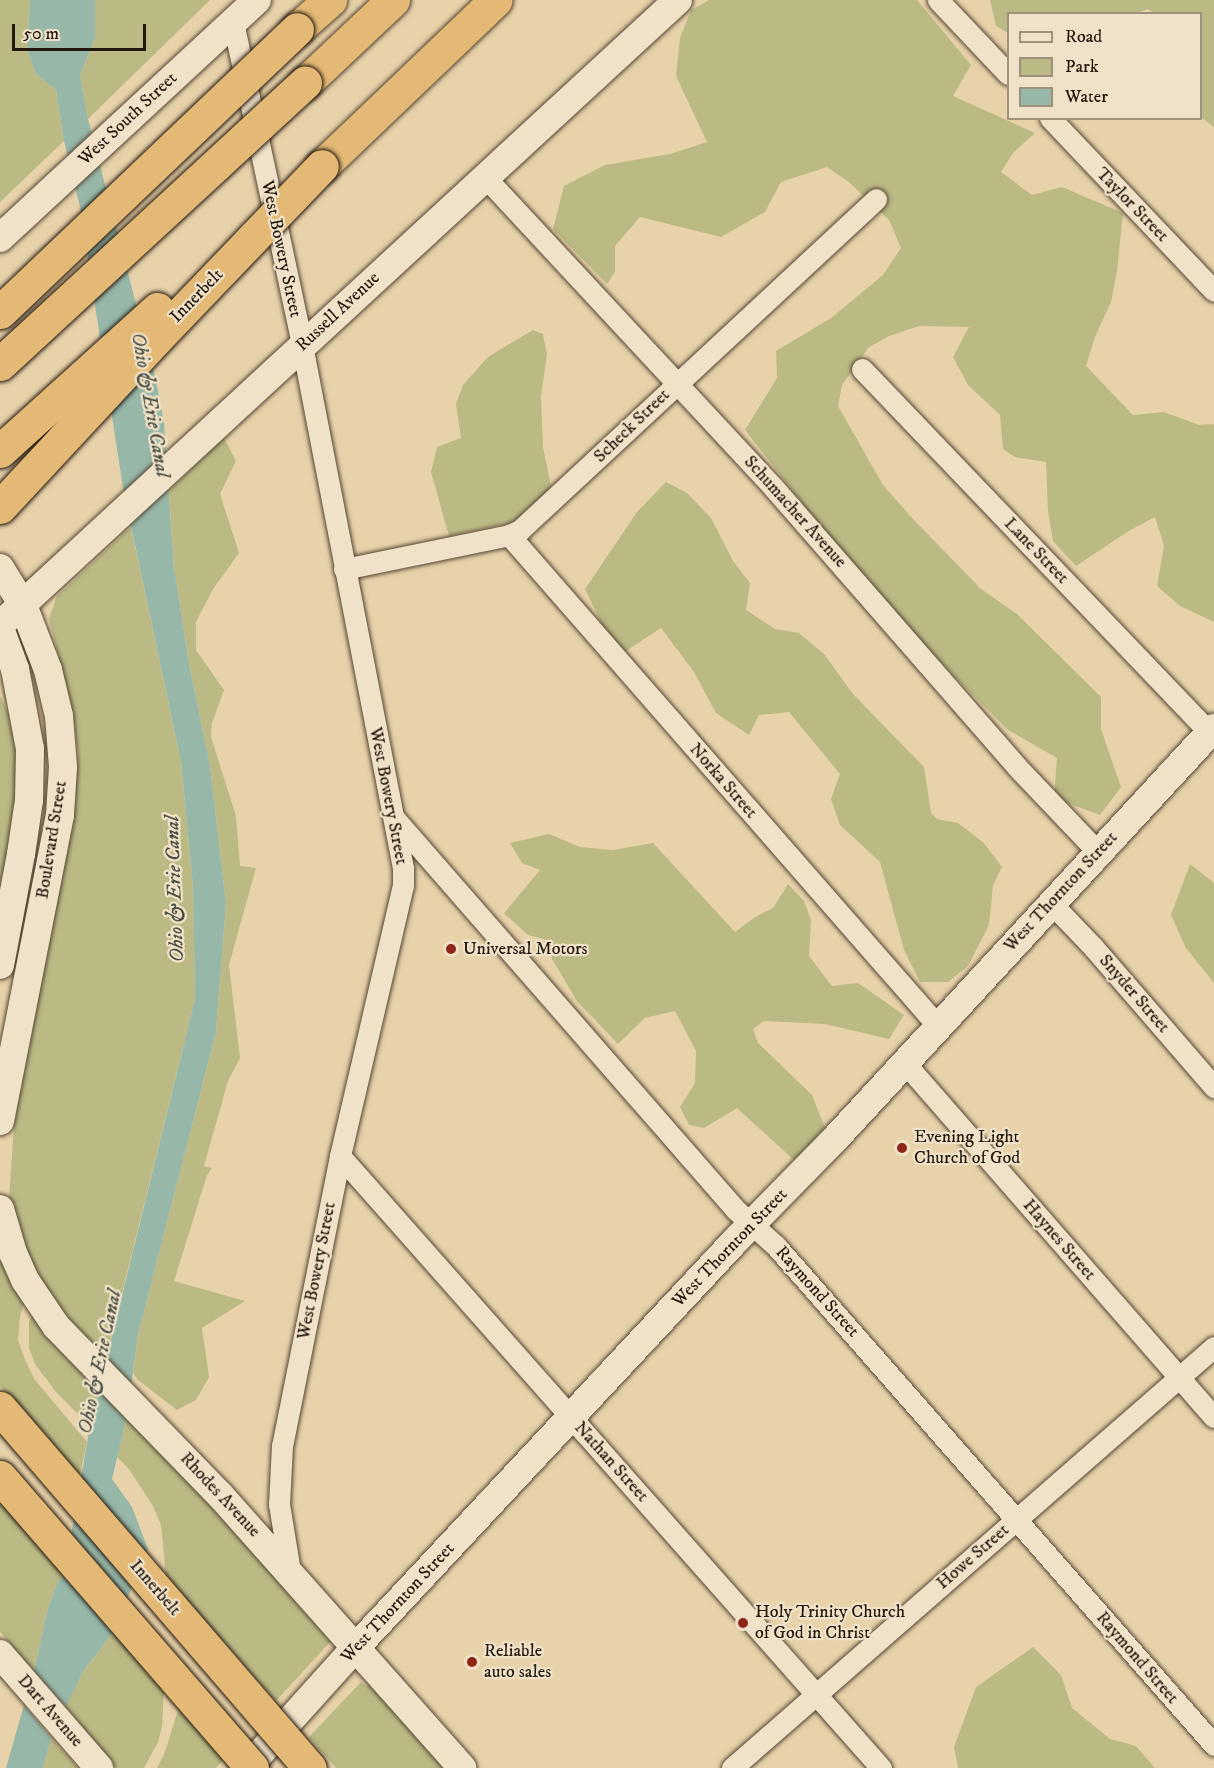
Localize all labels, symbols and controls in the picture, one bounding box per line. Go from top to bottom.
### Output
scale bar [15,12,148,50]
legend [1007,12,1202,120]
text: 50 m [23,23,59,45]
text: Road [1065,26,1102,48]
text: Park [1065,56,1099,78]
street label: West South Street [74,68,182,170]
text: Water [1065,86,1108,108]
street label: Taylor Street [1091,163,1173,247]
street label: West Bowery Street [256,179,306,319]
street label: Innerbelt [166,264,228,328]
street label: Russell Avenue [292,268,384,356]
water label: Ohio & Erie Canal [125,331,175,479]
street label: Scheck Street [590,384,674,468]
street label: Schumacher Avenue [739,451,851,573]
street label: Lane Street [999,513,1073,589]
street label: West Bowery Street [364,725,412,867]
street label: Norka Street [684,739,762,823]
street label: Boulevard Street [32,779,72,901]
water label: Ohio & Erie Canal [160,815,190,963]
street label: West Thornton Street [1000,827,1122,957]
place label: Universal Motors [463,938,588,960]
marker: Universal Motors [444,942,458,956]
street label: Snyder Street [1094,950,1174,1038]
place label: Evening Light Church of God [914,1127,1020,1170]
marker: Evening Light Church of God [895,1141,909,1155]
street label: West Thornton Street [668,1184,792,1312]
street label: Haynes Street [1018,1195,1100,1285]
street label: West Bowery Street [293,1200,341,1342]
street label: Raymond Street [770,1242,864,1342]
water label: Ohio & Erie Canal [73,1288,127,1436]
street label: Nathan Street [569,1417,653,1507]
street label: Rhodes Avenue [175,1448,265,1542]
street label: Howe Street [932,1520,1014,1594]
street label: West Thornton Street [337,1538,459,1668]
street label: Innerbelt [125,1556,185,1620]
place label: Holy Trinity Church of God in Christ [755,1602,905,1644]
street label: Raymond Street [1091,1608,1183,1708]
marker: Holy Trinity Church of God in Christ [736,1616,750,1630]
place label: Reliable auto sales [484,1641,551,1684]
marker: Reliable auto sales [465,1655,479,1669]
street label: Dart Avenue [13,1670,87,1752]

